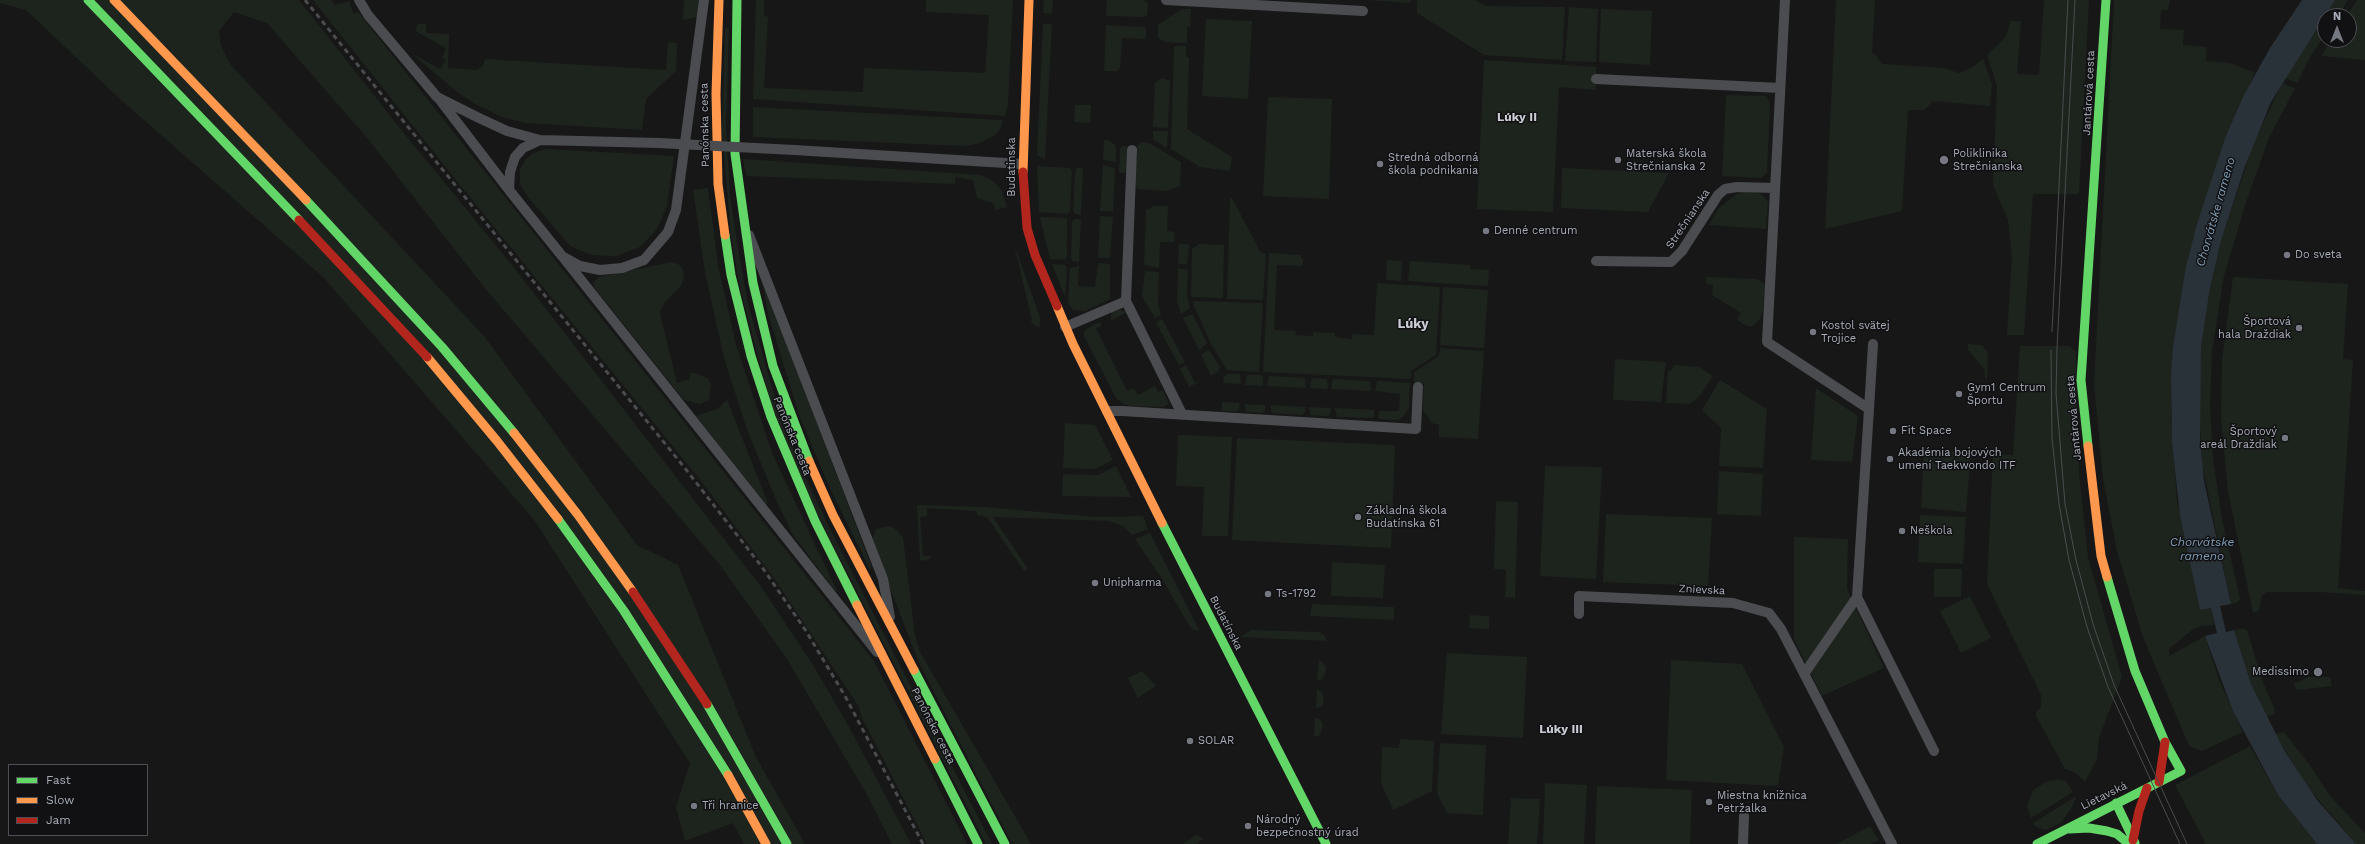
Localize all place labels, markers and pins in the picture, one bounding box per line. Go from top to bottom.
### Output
place label: Materská škola Strečnianska 2 [1626,147,1706,173]
place label: Poliklinika Strečnianska [1953,147,2022,173]
place label: Stredná odborná škola podnikania [1388,151,1479,177]
marker: Poliklinika Strečnianska [1938,154,1950,166]
marker: Materská škola Strečnianska 2 [1613,155,1623,165]
marker: Stredná odborná škola podnikania [1375,159,1385,169]
place label: Denné centrum [1494,224,1578,238]
marker: Denné centrum [1481,226,1491,236]
place label: Do sveta [2295,248,2342,262]
marker: Do sveta [2282,250,2292,260]
place label: Športová hala Draždiak [2218,315,2291,341]
place label: Kostol svätej Trojice [1821,319,1890,345]
marker: Športová hala Draždiak [2294,323,2304,333]
marker: Kostol svätej Trojice [1808,327,1818,337]
place label: Gym1 Centrum Športu [1967,381,2046,407]
marker: Gym1 Centrum Športu [1954,389,1964,399]
place label: Fit Space [1901,424,1952,438]
place label: Športový areál Draždiak [2200,425,2277,451]
marker: Fit Space [1888,426,1898,436]
marker: Športový areál Draždiak [2280,433,2290,443]
place label: Akadémia bojových umení Taekwondo ITF [1898,446,2016,472]
marker: Akadémia bojových umení Taekwondo ITF [1885,454,1895,464]
place label: Základná škola Budatínska 61 [1366,504,1447,530]
marker: Základná škola Budatínska 61 [1353,512,1363,522]
place label: Neškola [1910,524,1952,538]
marker: Neškola [1897,526,1907,536]
place label: Unipharma [1103,576,1162,590]
marker: Unipharma [1090,578,1100,588]
place label: Ts-1792 [1276,587,1316,601]
marker: Ts-1792 [1263,589,1273,599]
place label: Medissimo [2252,665,2309,679]
marker: Medissimo [2312,666,2324,678]
place label: SOLAR [1198,734,1234,748]
marker: SOLAR [1185,736,1195,746]
place label: Miestna knižnica Petržalka [1717,789,1807,815]
marker: Miestna knižnica Petržalka [1704,797,1714,807]
place label: Tři hranice [702,799,759,813]
marker: Tři hranice [689,801,699,811]
place label: Národný bezpečnostný úrad [1256,813,1359,839]
marker: Národný bezpečnostný úrad [1243,821,1253,831]

